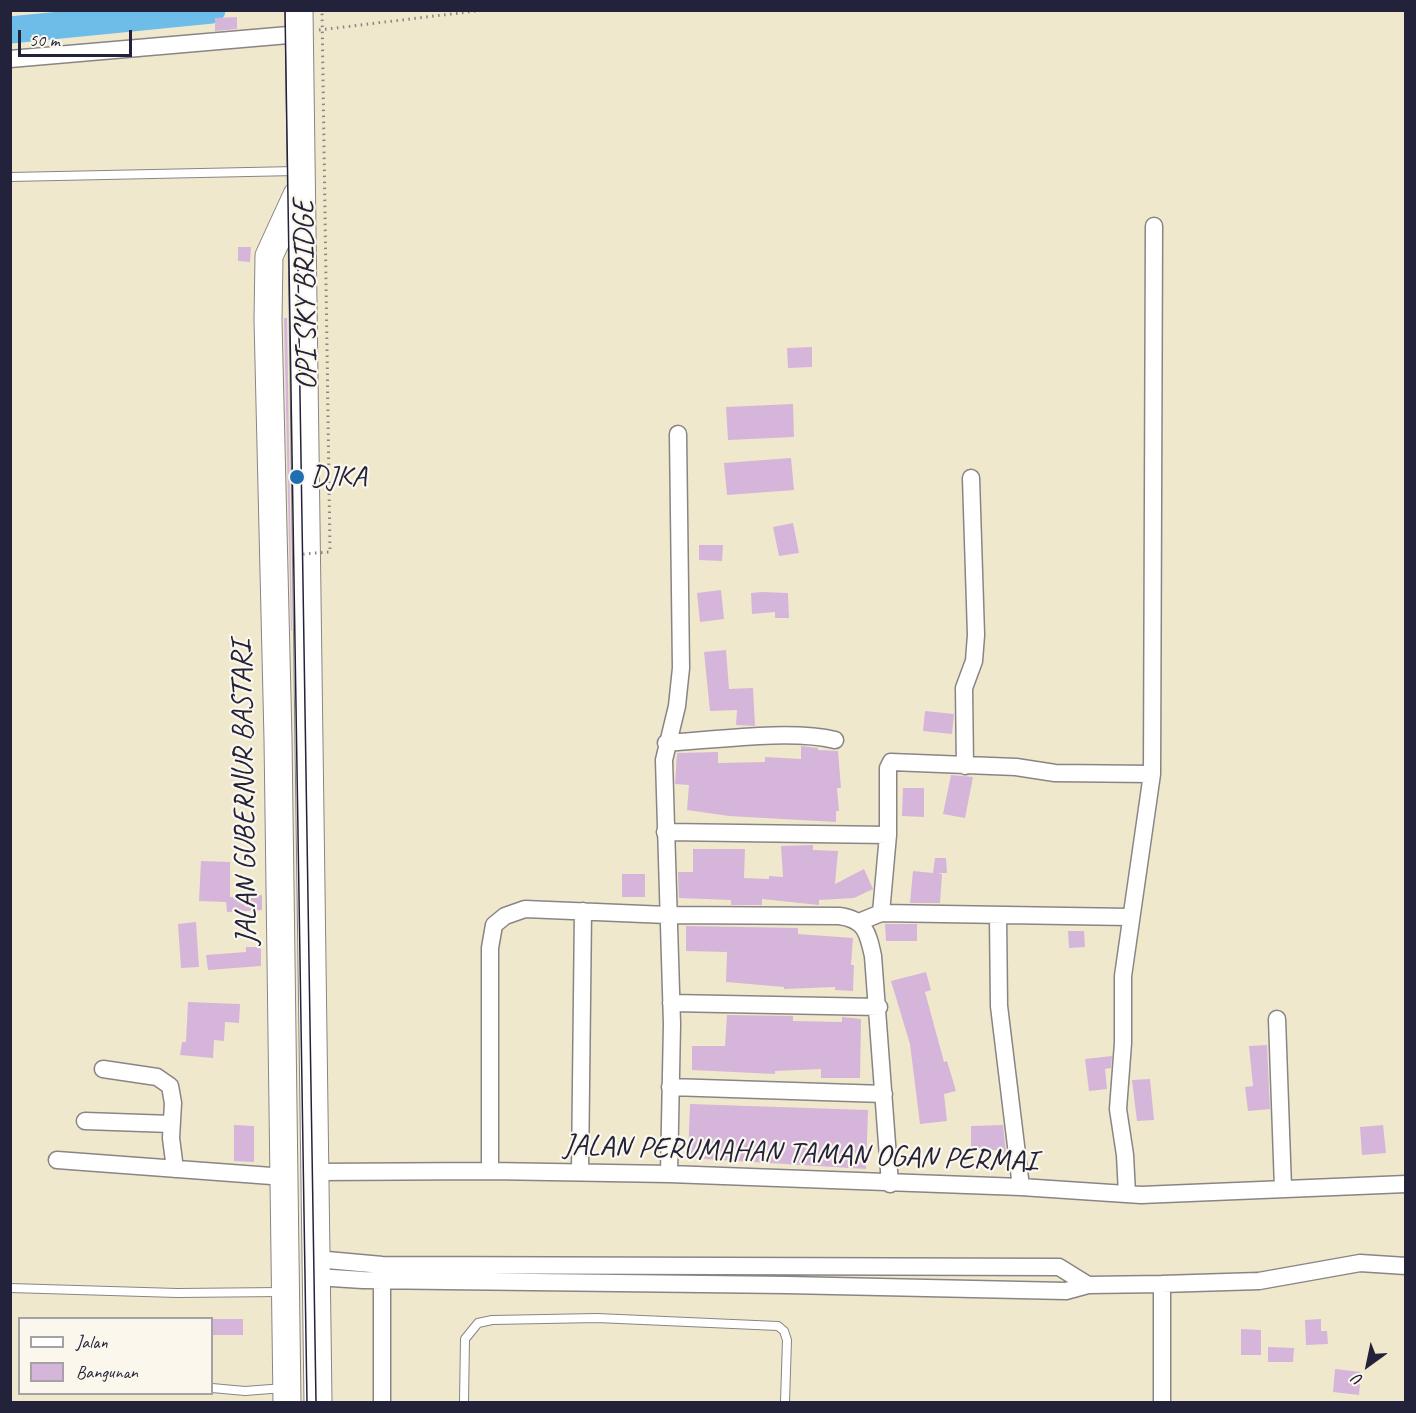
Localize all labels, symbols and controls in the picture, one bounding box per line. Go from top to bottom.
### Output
scale bar [21,18,135,56]
text: 50 m [29,29,60,51]
street label: OPI SKY BRIDGE [286,200,326,390]
place label: DJKA [310,459,366,495]
marker: DJKA [288,468,306,486]
street label: JALAN GUBERNUR BASTARI [224,641,266,945]
street label: JALAN PERUMAHAN TAMAN OGAN PERMAI [563,1128,1037,1180]
legend [18,1317,213,1395]
text: Jalan [76,1331,108,1353]
north arrow [1338,1335,1398,1395]
text: Bangunan [76,1361,138,1383]
text: U [1350,1370,1367,1391]

